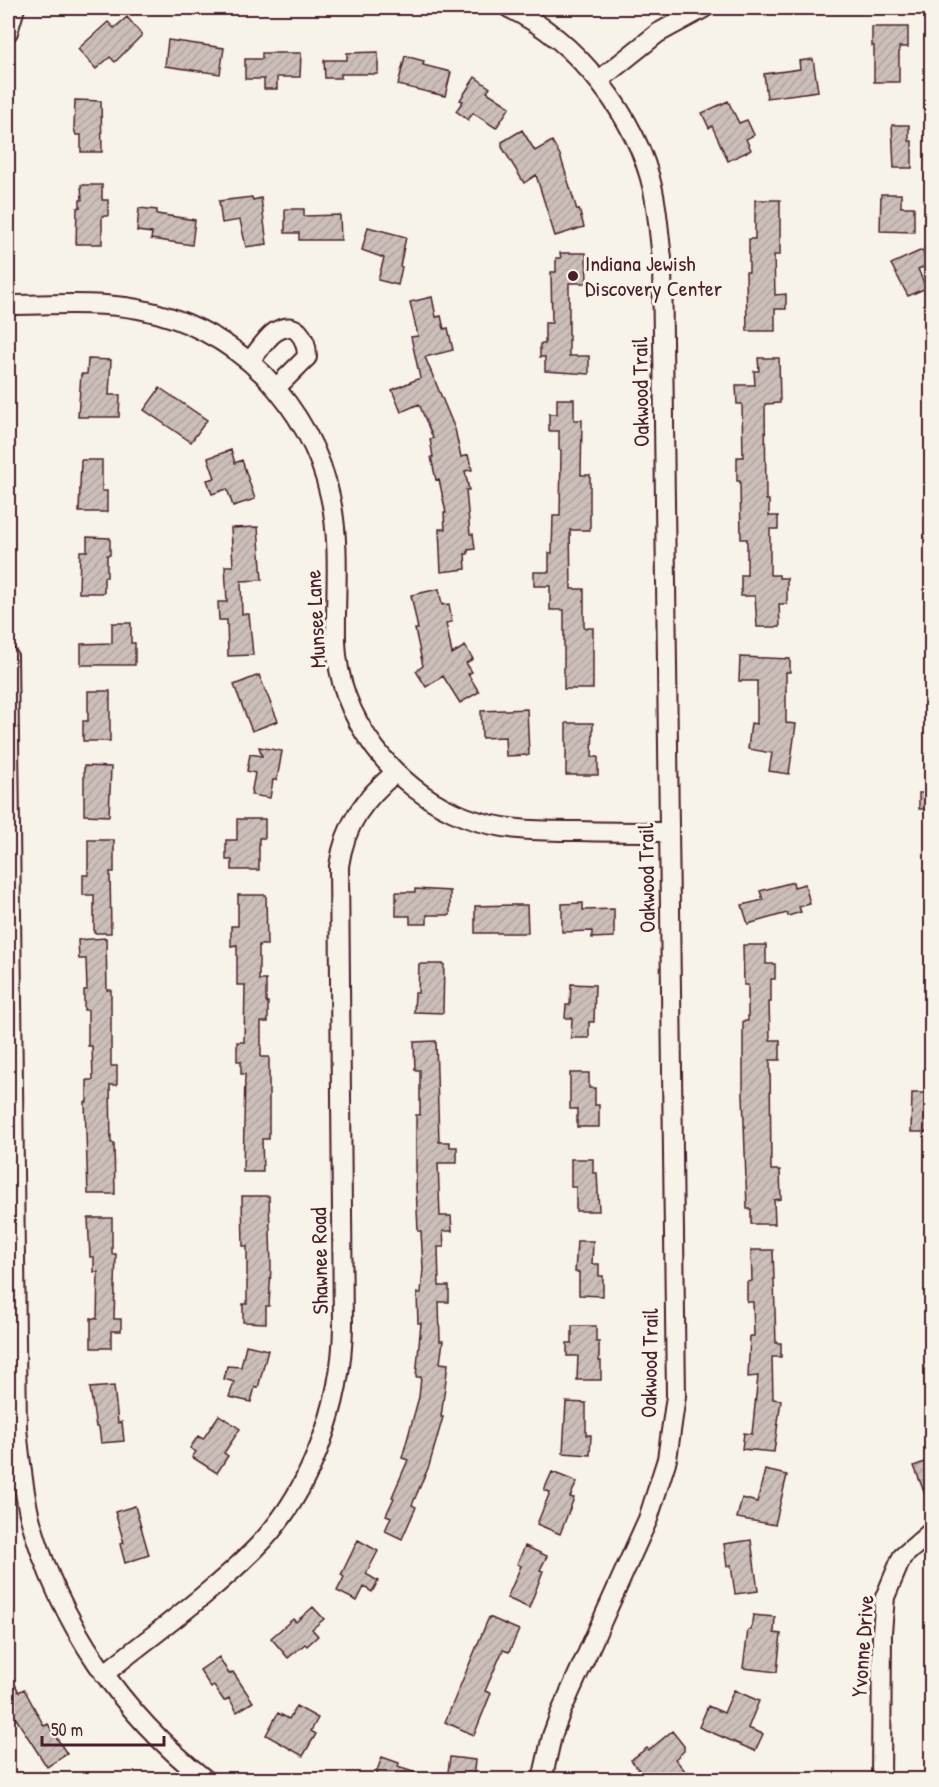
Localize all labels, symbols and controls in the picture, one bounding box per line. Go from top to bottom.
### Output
place label: Indiana Jewish Discovery Center [585,248,723,303]
marker: Indiana Jewish Discovery Center [566,269,580,283]
street label: Oakwood Trail [624,337,656,447]
street label: Munsee Lane [297,569,333,669]
street label: Oakwood Trail [630,823,662,933]
street label: Shawnee Road [303,1207,335,1315]
street label: Oakwood Trail [633,1308,665,1418]
street label: Yvonne Drive [843,1594,881,1698]
scale bar [42,1709,164,1747]
text: 50 m [51,1717,83,1742]

